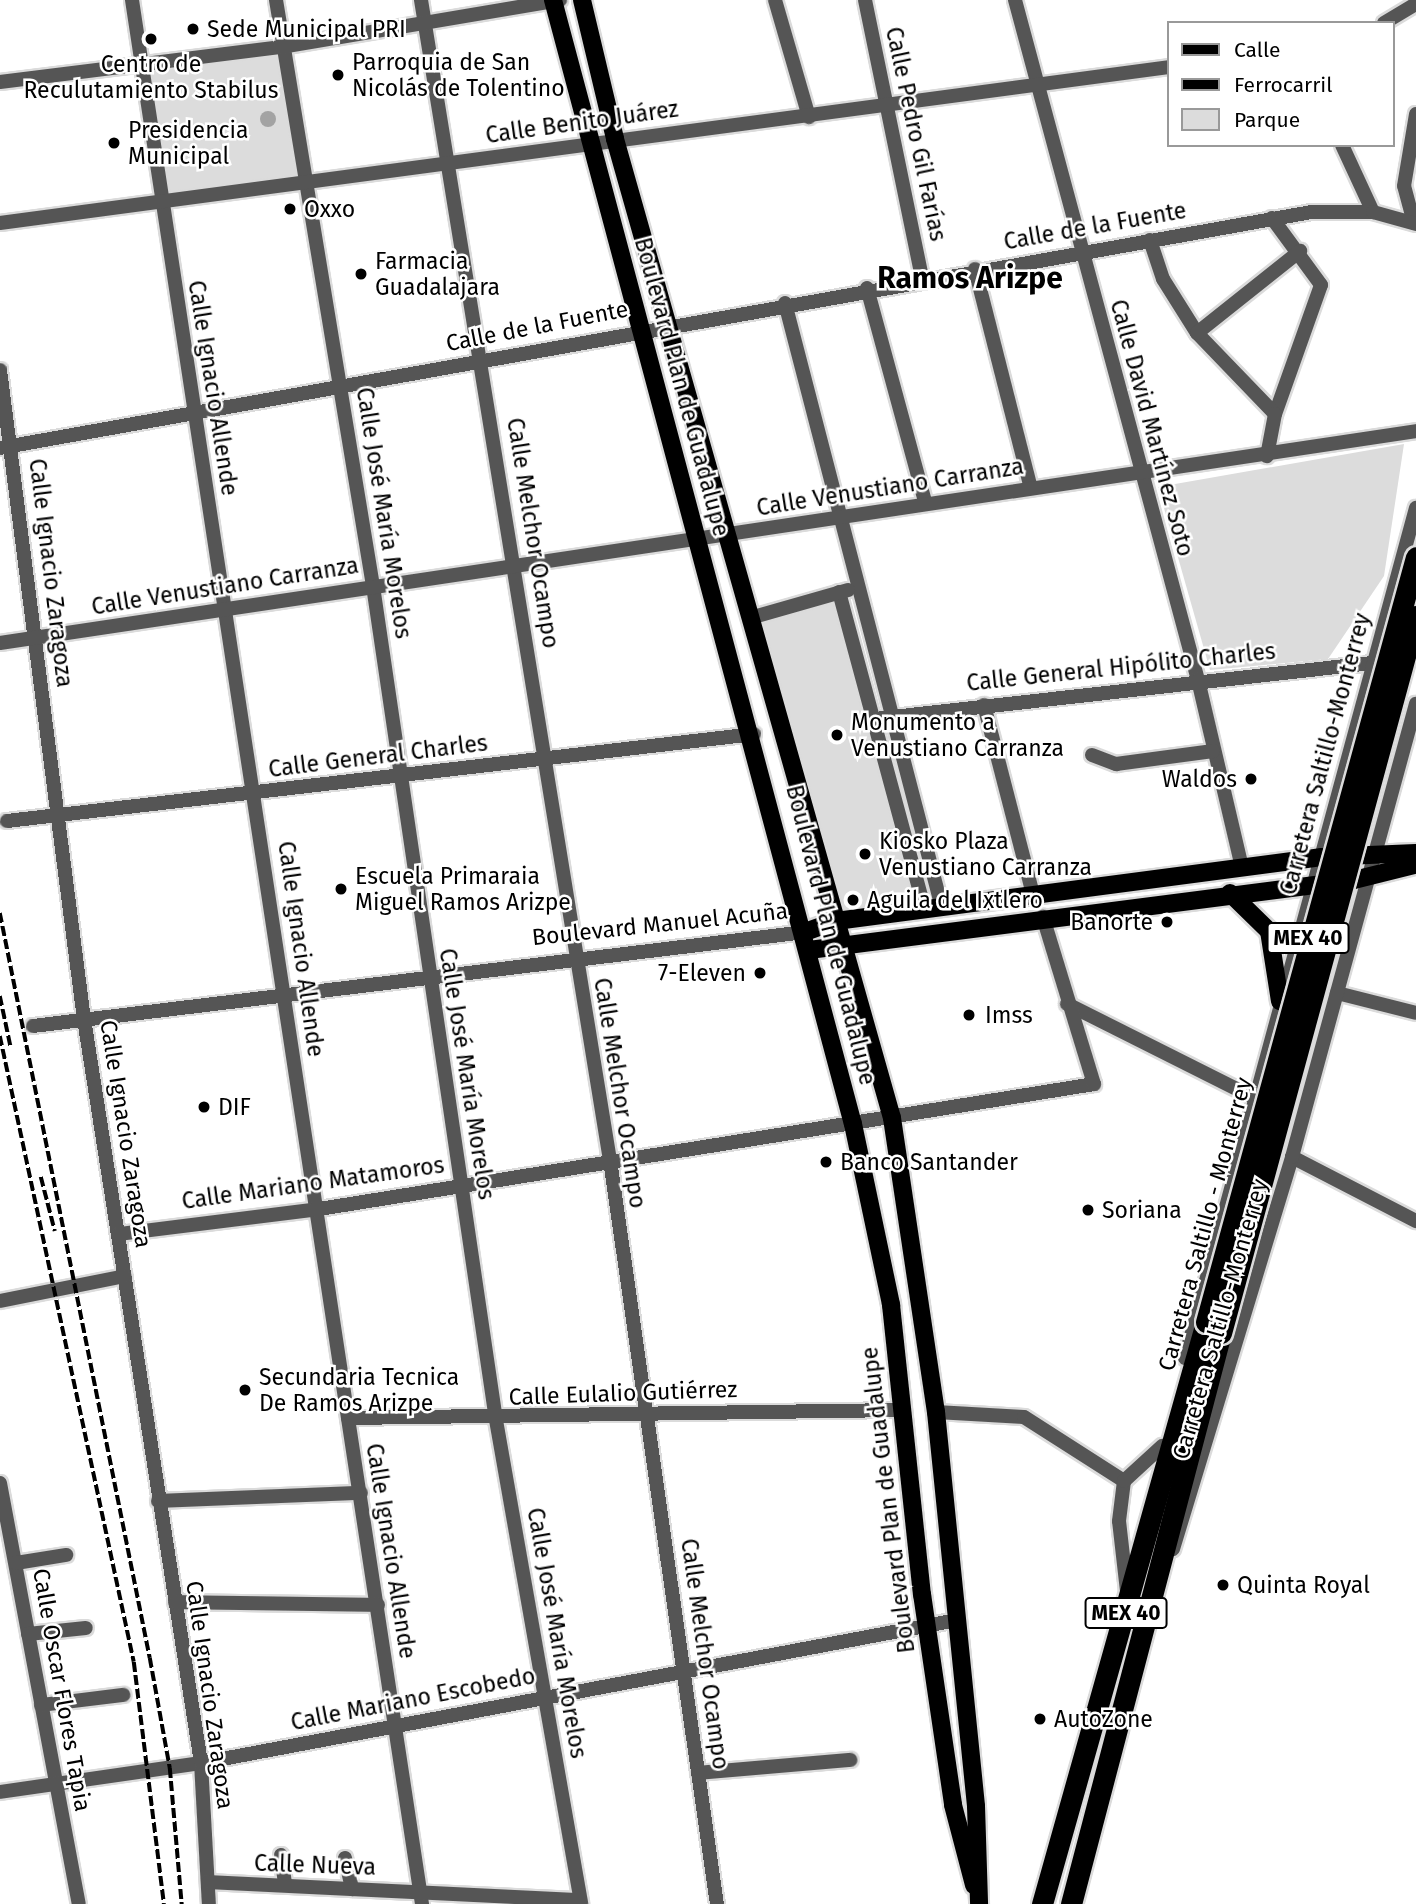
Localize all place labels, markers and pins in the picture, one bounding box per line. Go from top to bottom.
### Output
place label: Sede Municipal PRI [207,15,406,43]
marker: Sede Municipal PRI [185,21,201,37]
marker: Centro de Reculutamiento Stabilus [143,31,159,47]
place label: Parroquia de San Nicolás de Tolentino [352,48,565,102]
place label: Centro de Reculutamiento Stabilus [24,50,278,104]
marker: Parroquia de San Nicolás de Tolentino [330,67,346,83]
place label: Presidencia Municipal [128,116,249,170]
marker: Presidencia Municipal [106,135,122,151]
place label: Oxxo [304,195,355,223]
marker: Oxxo [282,201,298,217]
place label: Farmacia Guadalajara [375,247,500,301]
marker: Farmacia Guadalajara [353,266,369,282]
place label: Monumento a Venustiano Carranza [851,708,1064,762]
marker: Monumento a Venustiano Carranza [829,727,845,743]
place label: Waldos [1162,765,1237,793]
marker: Waldos [1243,771,1259,787]
place label: Kiosko Plaza Venustiano Carranza [879,827,1092,881]
marker: Kiosko Plaza Venustiano Carranza [857,846,873,862]
place label: Escuela Primaraia Miguel Ramos Arizpe [355,862,571,916]
marker: Escuela Primaraia Miguel Ramos Arizpe [333,881,349,897]
place label: Aguila del Ixtlero [867,886,1043,914]
marker: Aguila del Ixtlero [845,892,861,908]
place label: Banorte [1070,908,1153,936]
marker: Banorte [1159,914,1175,930]
place label: 7-Eleven [658,959,746,987]
marker: 7-Eleven [752,965,768,981]
place label: Imss [985,1001,1033,1029]
marker: Imss [959,1005,979,1025]
place label: DIF [218,1093,251,1121]
marker: DIF [196,1099,212,1115]
place label: Banco Santander [840,1148,1018,1176]
marker: Banco Santander [818,1154,834,1170]
place label: Soriana [1102,1196,1182,1224]
marker: Soriana [1080,1202,1096,1218]
place label: Secundaria Tecnica De Ramos Arizpe [259,1363,459,1417]
marker: Secundaria Tecnica De Ramos Arizpe [237,1382,253,1398]
place label: Quinta Royal [1237,1571,1370,1599]
marker: Quinta Royal [1215,1577,1231,1593]
place label: AutoZone [1054,1705,1153,1733]
marker: AutoZone [1032,1711,1048,1727]

